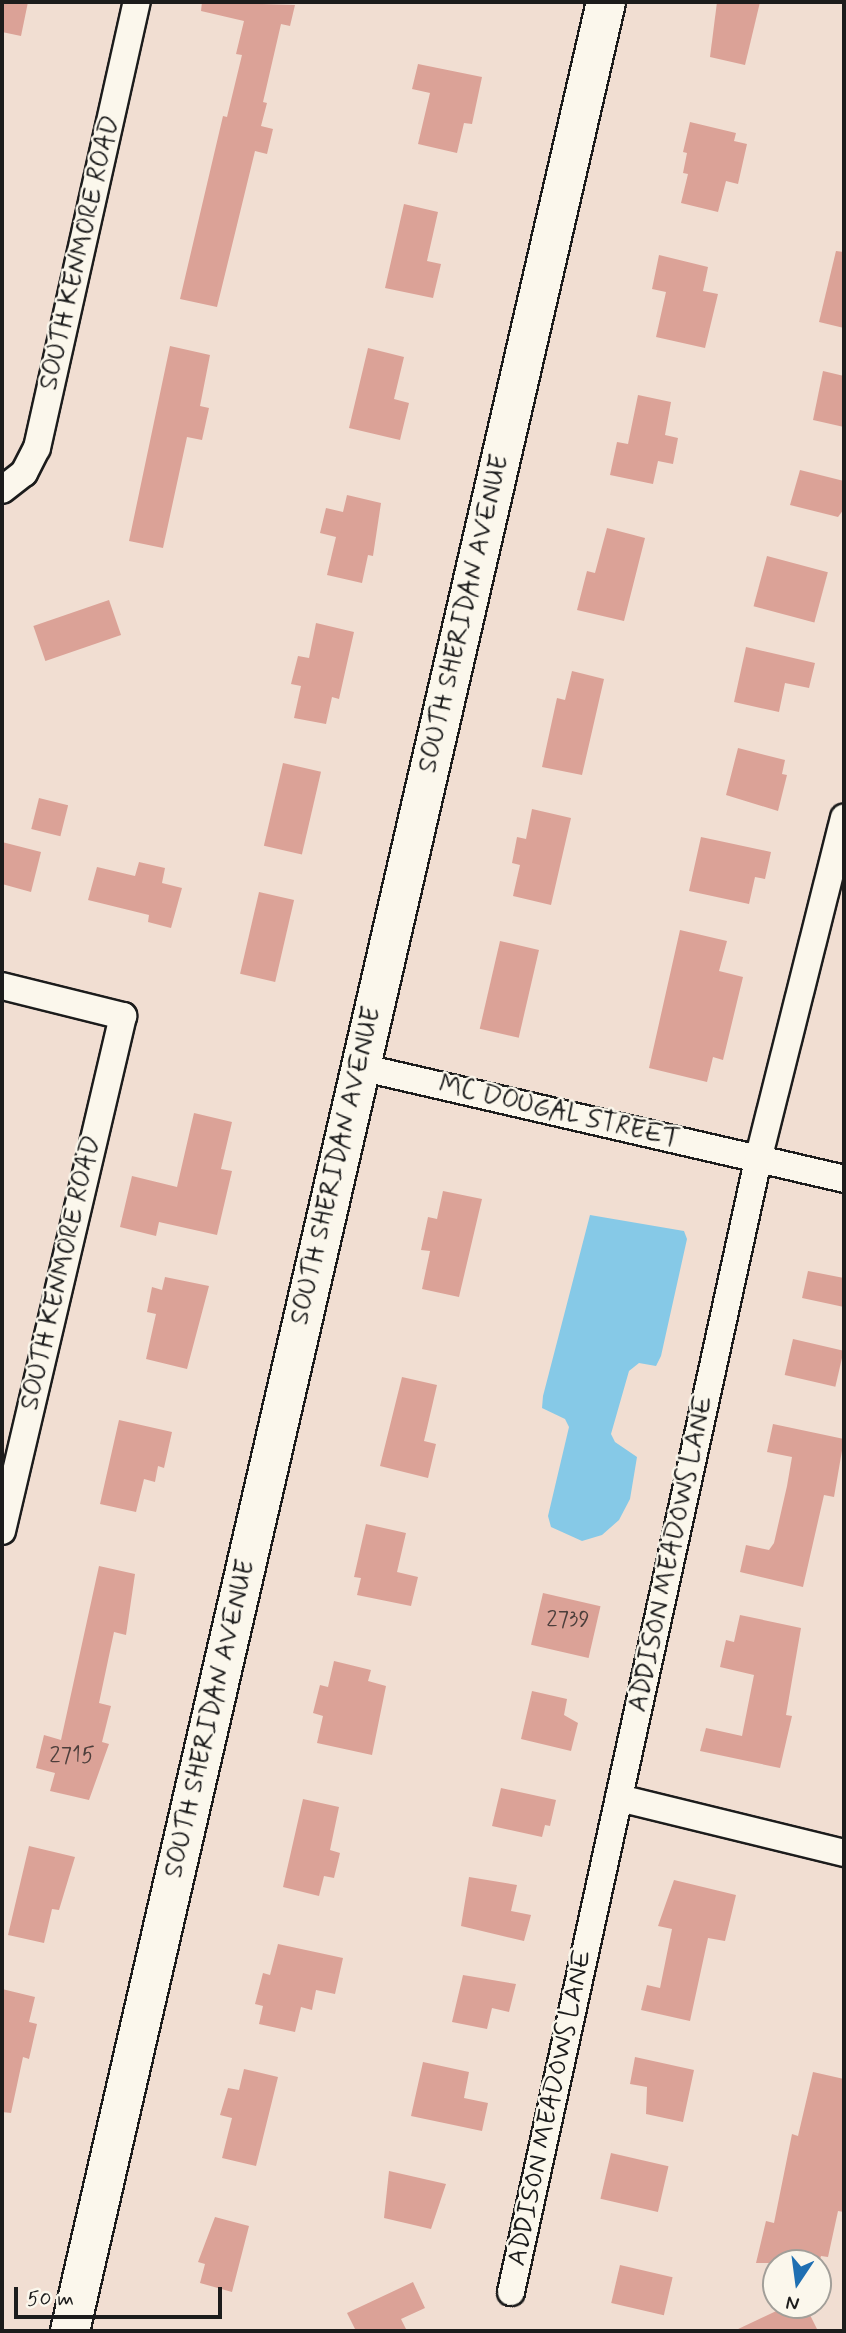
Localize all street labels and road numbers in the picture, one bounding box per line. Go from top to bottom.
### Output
street label: SOUTH KENMORE ROAD [34,113,128,393]
street label: SOUTH SHERIDAN AVENUE [413,452,517,776]
street label: SOUTH SHERIDAN AVENUE [285,1004,389,1328]
street label: MC DOUGAL STREET [433,1070,685,1156]
street label: SOUTH KENMORE ROAD [15,1133,109,1413]
street label: ADDISON MEADOWS LANE [624,1395,720,1713]
street label: SOUTH SHERIDAN AVENUE [159,1557,263,1881]
street label: ADDISON MEADOWS LANE [503,1949,599,2267]

